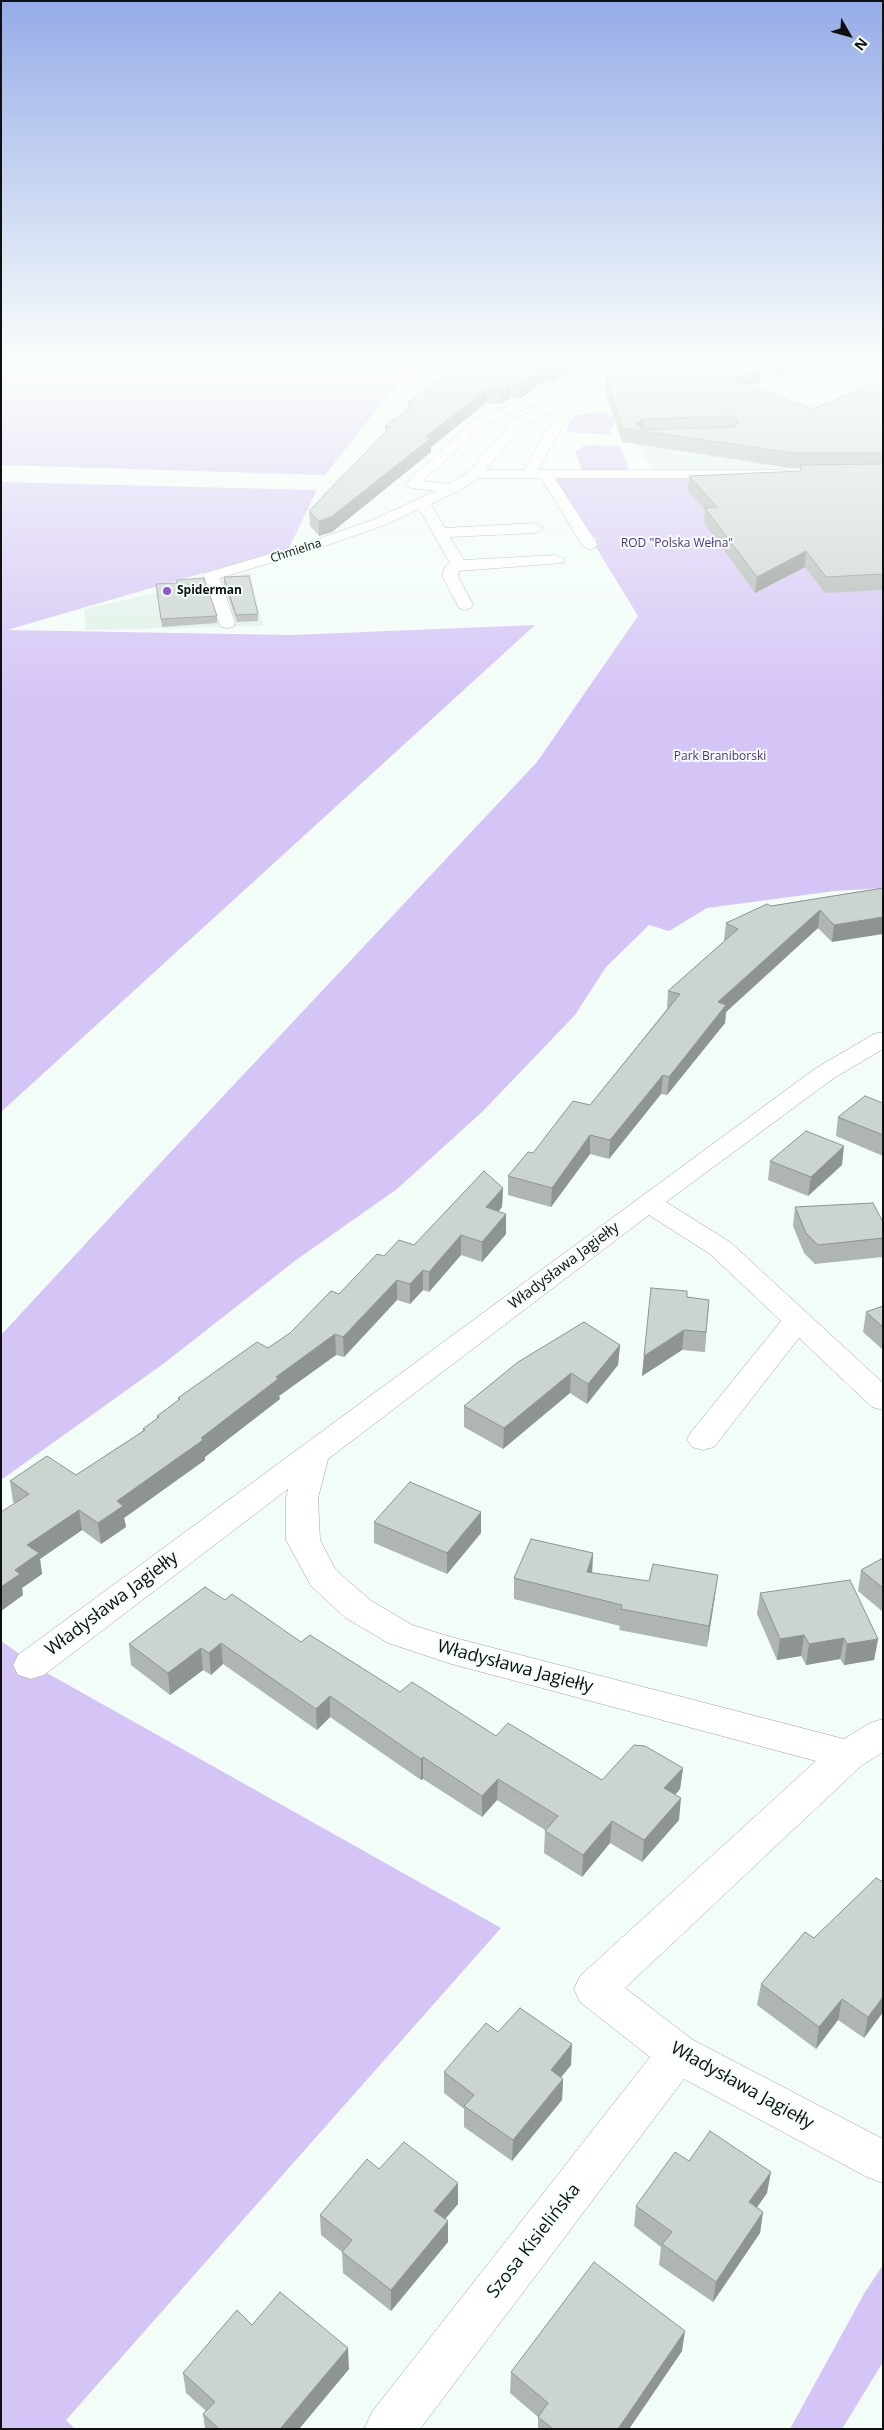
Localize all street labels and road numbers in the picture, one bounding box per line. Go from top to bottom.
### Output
street label: Chmielna [269,536,323,566]
street label: Władysława Jagiełły [505,1219,623,1313]
street label: Władysława Jagiełły [41,1547,183,1661]
street label: Władysława Jagiełły [435,1636,595,1698]
street label: Władysława Jagiełły [667,2038,817,2134]
street label: Szosa Kisielińska [483,2179,585,2303]

